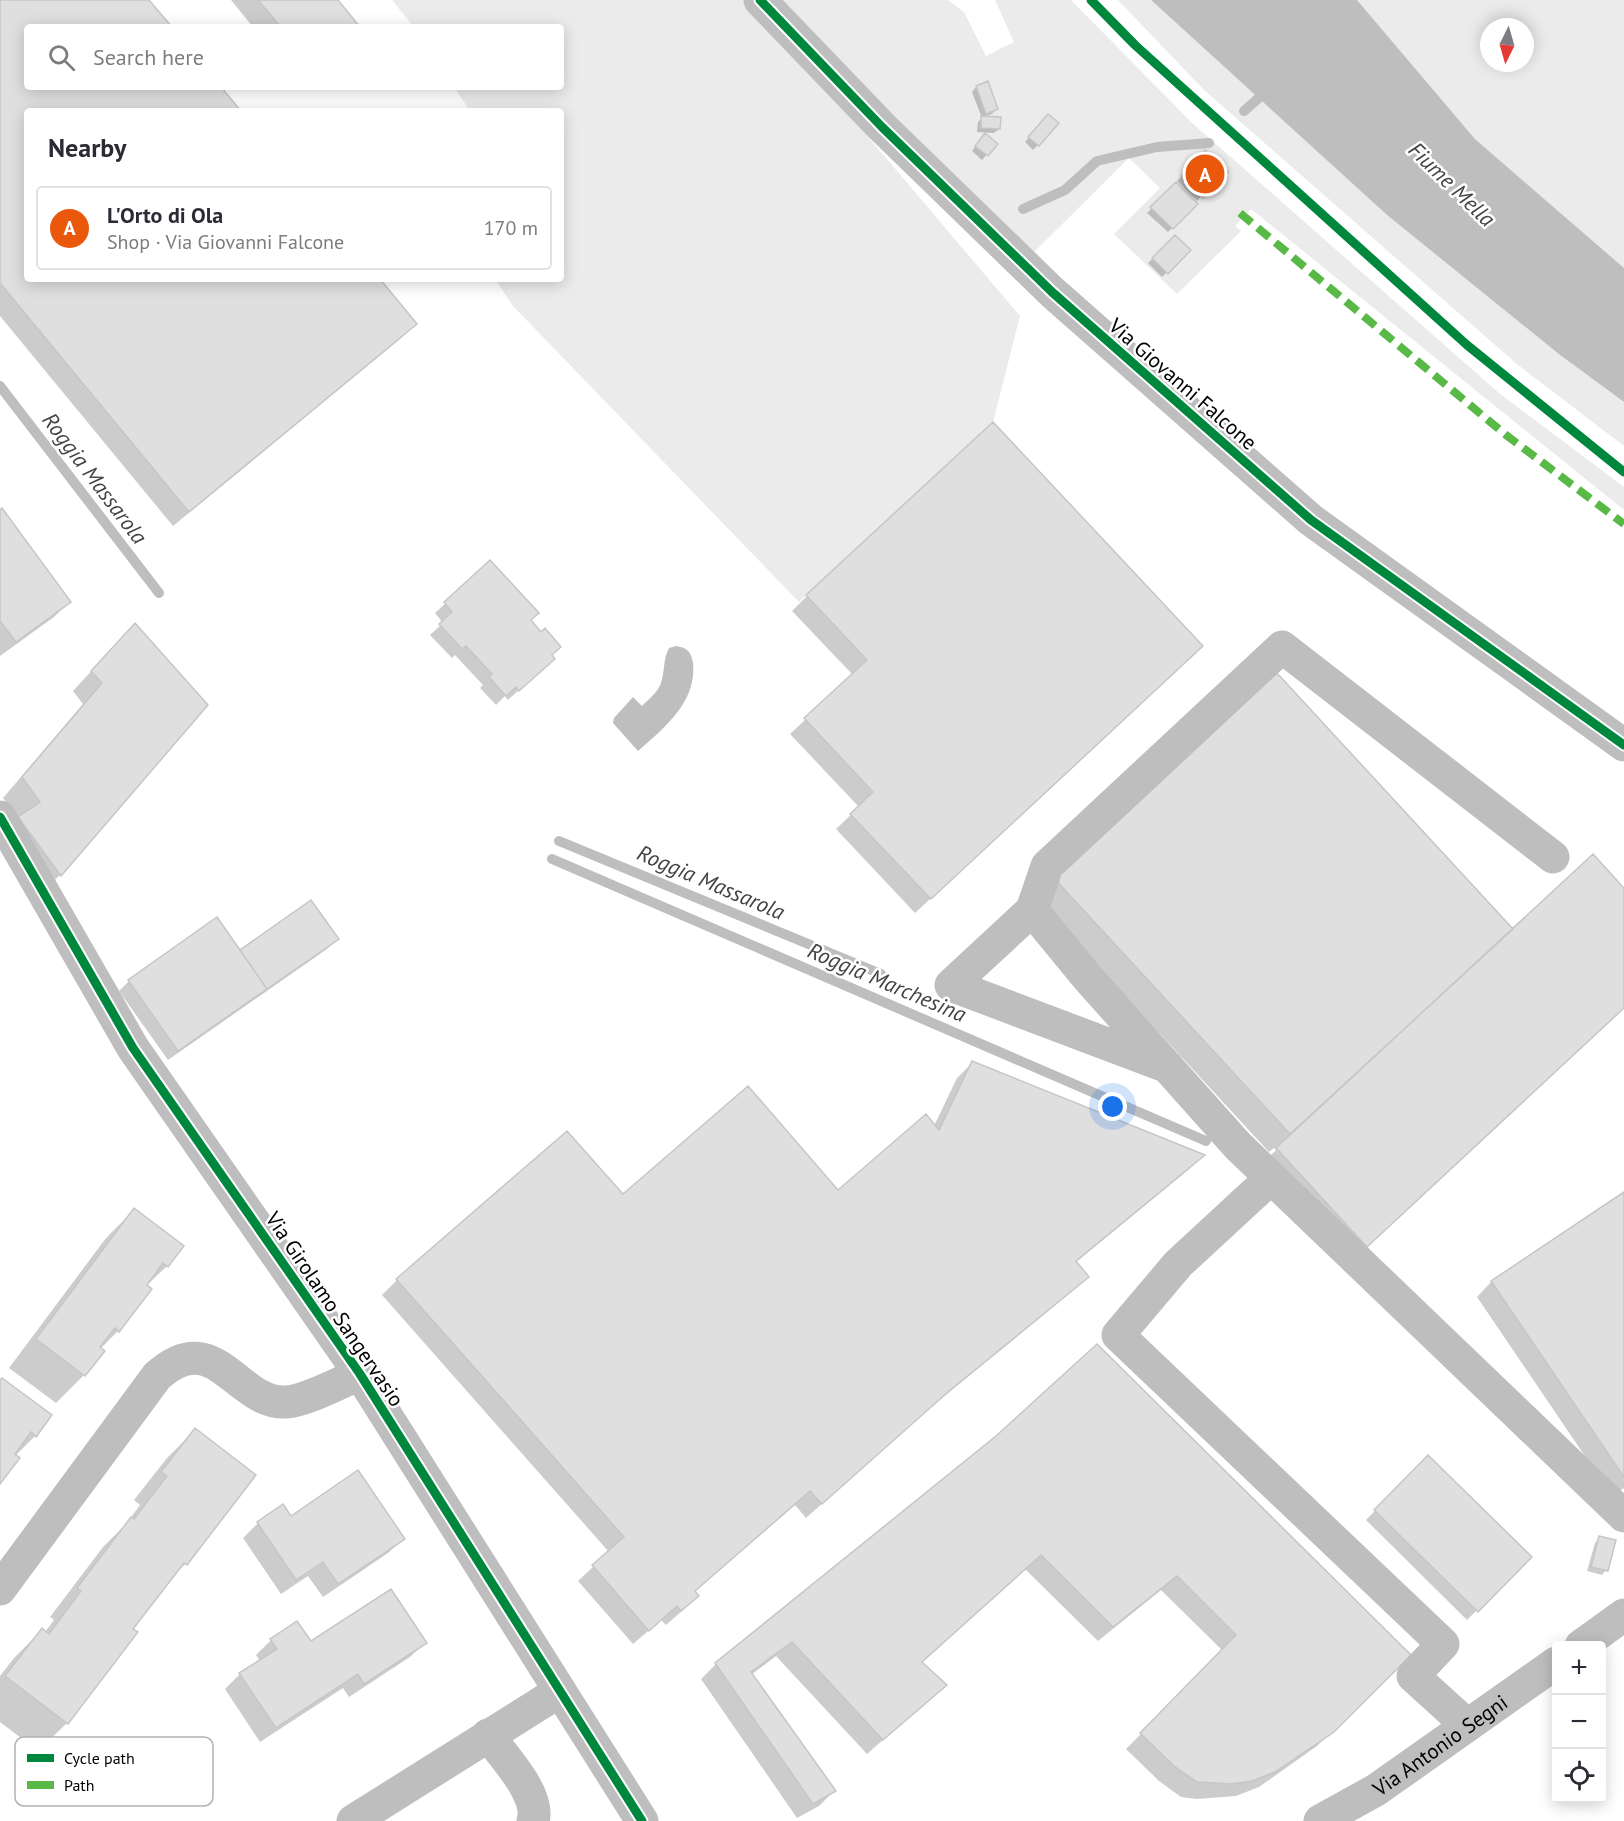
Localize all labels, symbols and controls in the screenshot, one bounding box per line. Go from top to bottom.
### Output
north arrow [1480,18,1534,72]
search box [24,24,564,90]
icon: search [45,41,78,74]
text: Search here [93,43,204,71]
text: Nearby [48,131,126,164]
water label: Fiume Mella [1403,136,1501,232]
pin: A [1186,152,1224,196]
text: L'Orto di Ola [107,201,223,229]
text: A [63,215,76,241]
text: 170 m [484,215,538,241]
text: Shop · Via Giovanni Falcone [107,229,344,255]
street label: Via Giovanni Falcone [1103,312,1263,456]
water label: Roggia Massarola [36,407,154,549]
water label: Roggia Massarola [633,838,789,926]
water label: Roggia Marchesina [804,936,971,1028]
your location [1098,1092,1127,1121]
street label: Via Girolamo Sangervasio [259,1206,410,1412]
map controls [1552,1641,1606,1803]
button: + [1552,1641,1606,1695]
street label: Via Antonio Segni [1366,1688,1512,1802]
button: − [1552,1695,1606,1749]
legend [15,1737,213,1806]
text: Cycle path [64,1748,135,1768]
button: locate [1552,1749,1606,1803]
text: Path [64,1775,95,1795]

